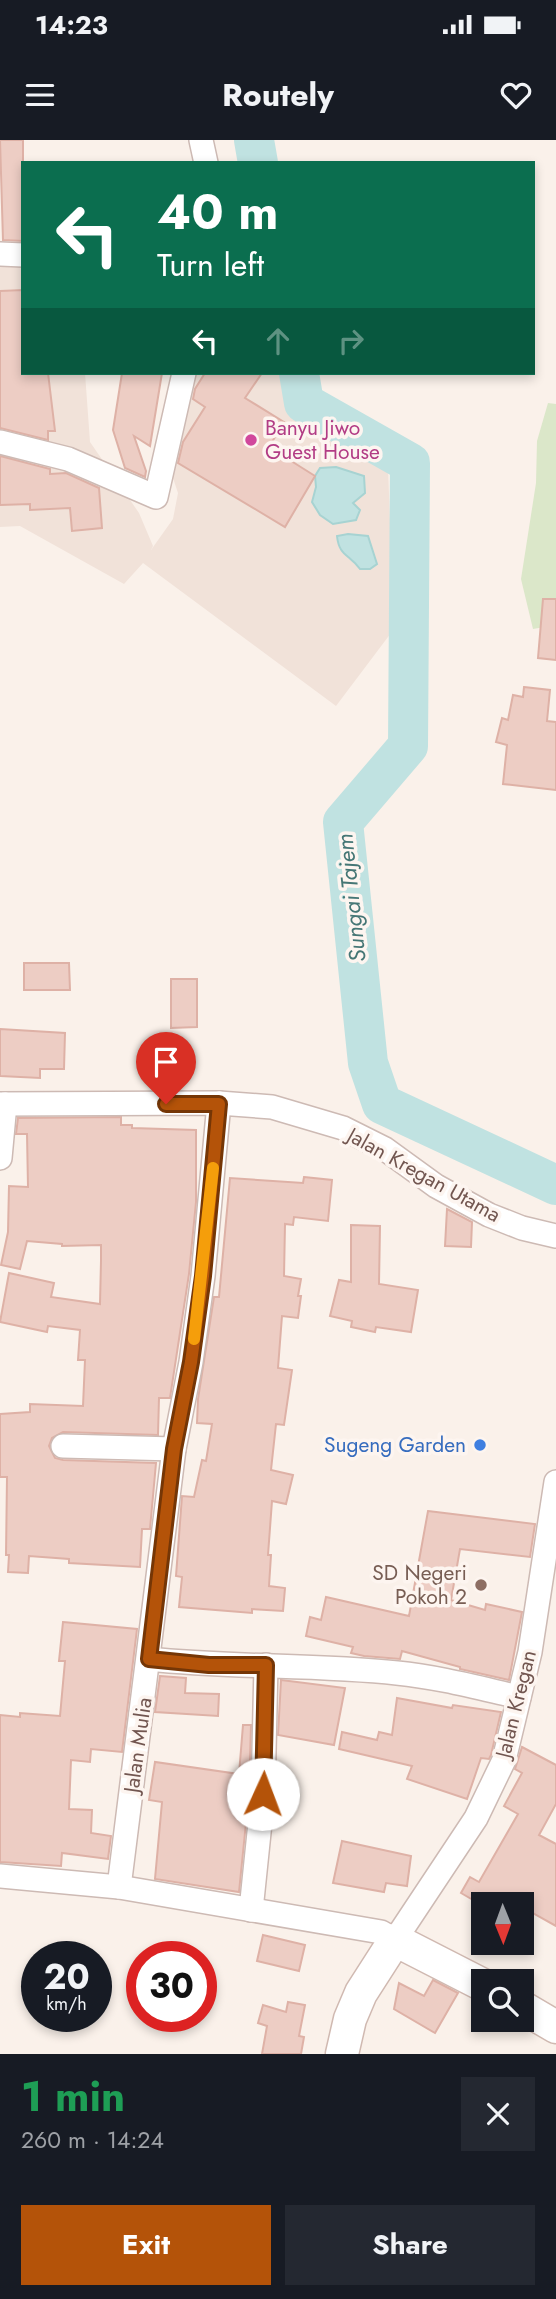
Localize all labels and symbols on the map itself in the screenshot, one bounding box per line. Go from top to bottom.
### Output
place label: Banyu Jiwo Guest House [265,413,380,467]
marker: Banyu Jiwo Guest House [243,432,259,448]
water label: Sungai Tajem [327,832,375,964]
pin [136,1032,196,1104]
street label: Jalan Kregan Utama [339,1119,506,1230]
place label: Sugeng Garden [324,1430,466,1460]
marker: Sugeng Garden [472,1437,488,1453]
place label: SD Negeri Pokoh 2 [372,1558,467,1612]
marker: SD Negeri Pokoh 2 [473,1577,489,1593]
street label: Jalan Kregan [487,1647,544,1764]
street label: Jalan Mulia [116,1695,160,1798]
position arrow [226,1757,300,1831]
north arrow [471,1892,534,1955]
speed limit sign: 30 [126,1941,217,2032]

